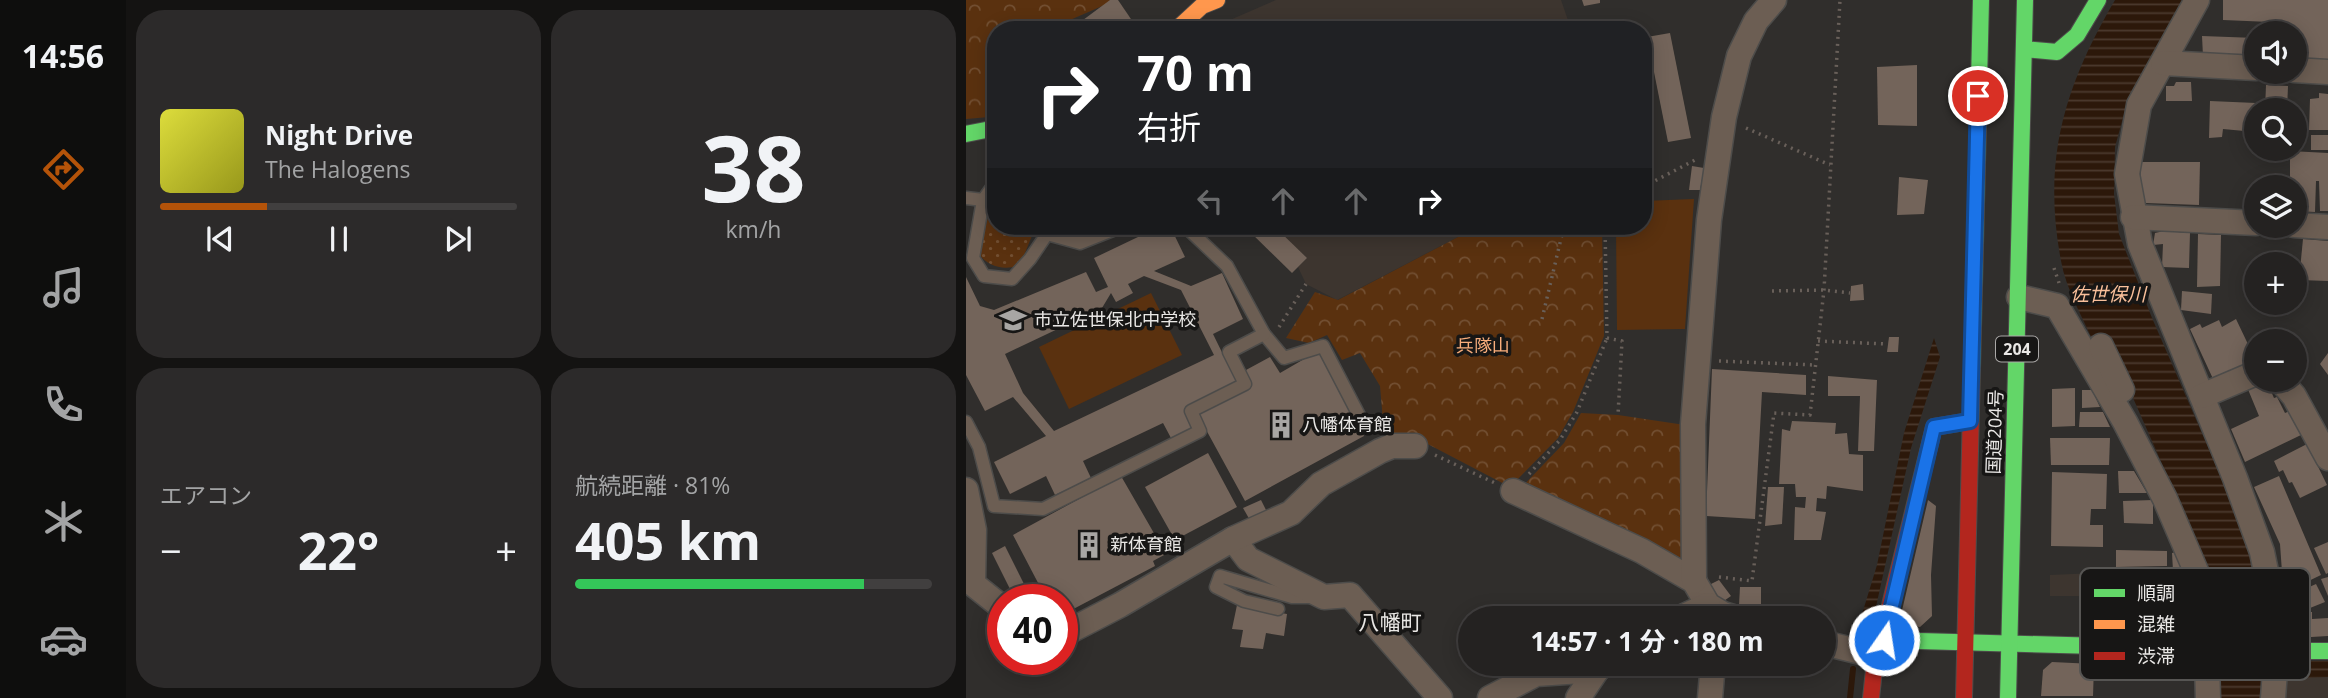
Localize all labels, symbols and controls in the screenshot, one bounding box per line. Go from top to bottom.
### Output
map controls [2244,21,2307,392]
button: sound [2244,21,2307,84]
text: 14:56 [22,34,104,77]
text: 70 m [1137,39,1254,105]
icon: right [1022,49,1113,140]
pin [1948,66,2008,126]
icon: arrive [1959,77,1997,115]
button: search [2244,98,2307,161]
text: 38 [701,105,806,229]
text: 右折 [1137,105,1201,148]
text: Night Drive [265,117,413,153]
icon: directions [39,145,88,194]
text: The Halogens [265,153,411,185]
button: layers [2244,175,2307,238]
icon: left [1191,182,1229,220]
icon: ahead [1264,182,1302,220]
icon: ahead [1337,182,1375,220]
icon: right [1410,182,1448,220]
text: km/h [726,213,781,245]
icon: previous [201,220,239,258]
icon: pause [320,220,358,258]
icon: next [439,220,477,258]
button: + [2244,252,2307,315]
icon: music [39,263,88,312]
water label: 佐世保川 [2070,281,2148,307]
school or university icon: 市立佐世保北中学校 [998,305,1028,335]
place label: 市立佐世保北中学校 [1034,307,1196,331]
button: − [2244,329,2307,392]
park label: 兵隊山 [1456,333,1510,357]
road number: 204 [1996,336,2038,362]
icon: phone [39,380,88,429]
street label: 国道204号 [1981,389,2007,475]
building icon: 八幡体育館 [1266,410,1296,440]
place label: 八幡体育館 [1302,412,1392,436]
text: 航続距離 · 81% [575,469,730,501]
text: エアコン [160,479,252,511]
icon: climate [39,497,88,546]
text: 405 km [575,504,761,575]
text: 22° [298,514,379,585]
text: − [160,524,182,576]
text: + [495,524,517,576]
building icon: 新体育館 [1074,530,1104,560]
place label: 新体育館 [1110,532,1182,556]
legend [2080,568,2310,680]
text: 順調 [2137,580,2175,606]
speed limit sign: 40 [987,584,1078,675]
position arrow [1847,603,1921,677]
district label: 八幡町 [1359,608,1422,636]
text: 混雑 [2137,611,2175,637]
icon: car [39,615,88,664]
text: 14:57 · 1 分 · 180 m [1530,623,1764,659]
text: 渋滞 [2137,643,2175,669]

